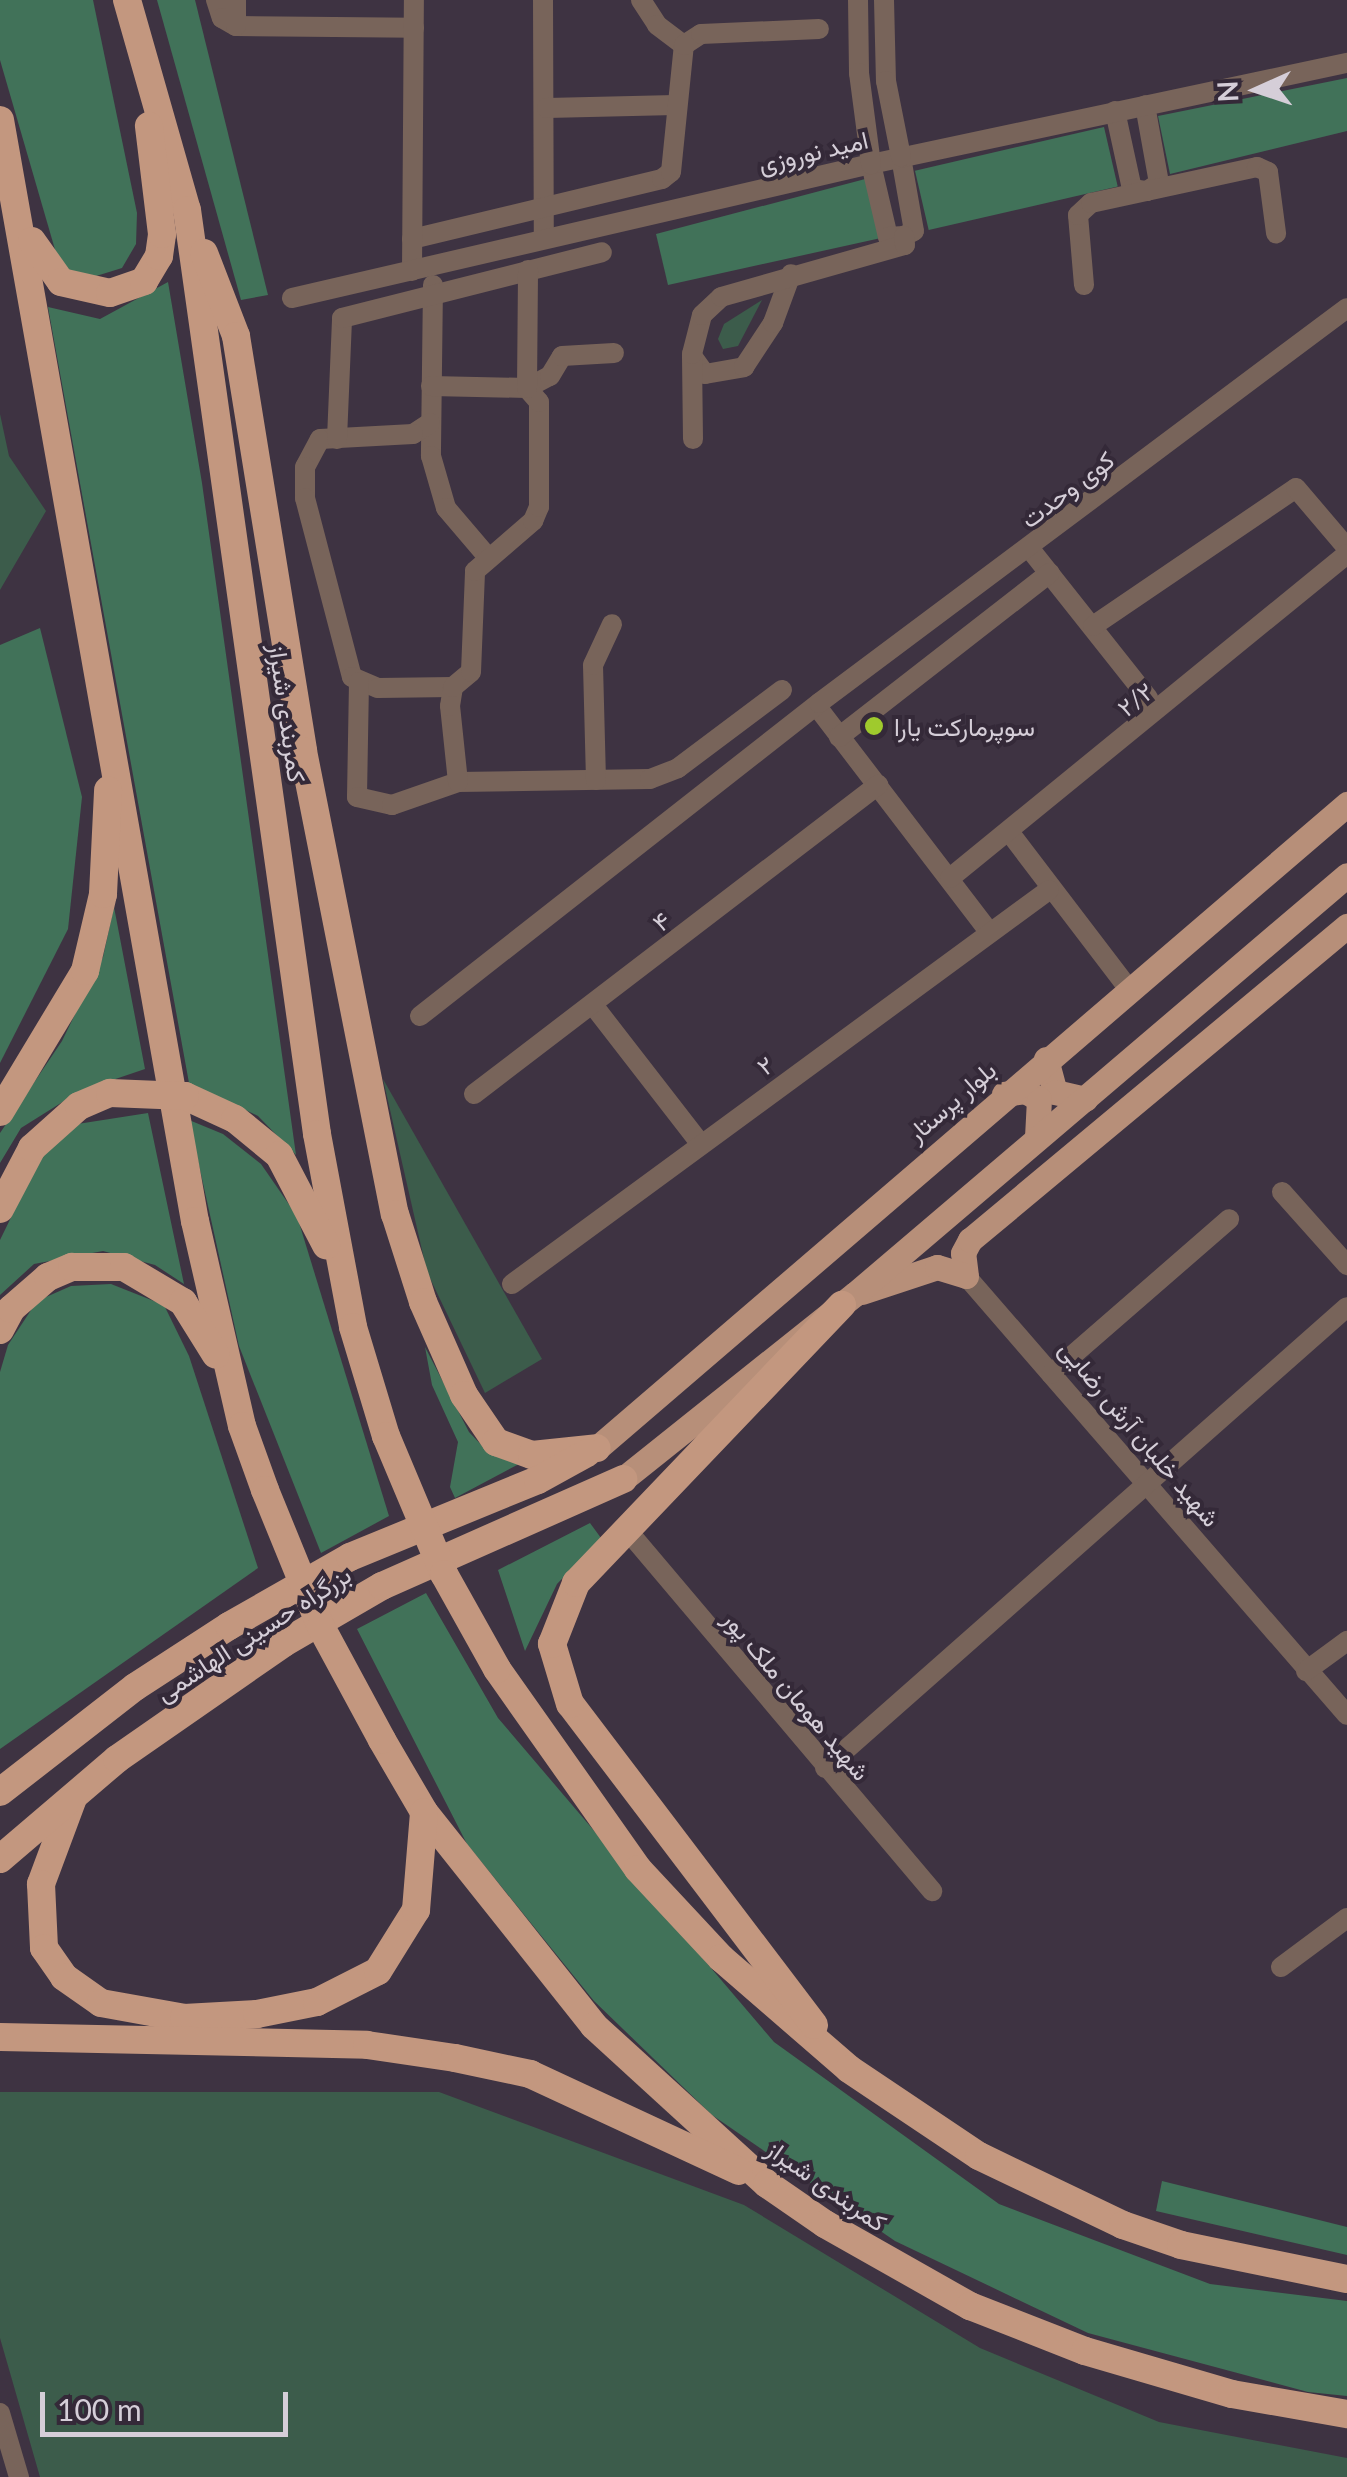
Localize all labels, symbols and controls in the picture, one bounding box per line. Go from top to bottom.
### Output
north arrow [1207,40,1307,140]
text: N [1210,80,1245,103]
street label: امید نوروزی [755,124,871,178]
street label: کوی وحدت [1014,444,1120,534]
street label: کمربندی شیراز [263,642,313,784]
street label: ۲/۲ [1111,676,1159,722]
place label: سوپرمارکت یارا [894,711,1035,741]
marker: سوپرمارکت یارا [863,715,885,737]
street label: ۴ [646,905,676,937]
street label: ۲ [751,1049,779,1081]
street label: بلوار پرستار [900,1054,1002,1148]
street label: شهید خلبان آرش رضایی [1053,1334,1227,1532]
street label: بزرگراه حسینی الهاشمی [150,1559,356,1707]
street label: شهید هومان ملک پور [717,1604,877,1786]
street label: کمربندی شیراز [761,2133,893,2237]
scale bar [45,2372,292,2434]
text: 100 m [57,2391,142,2427]

